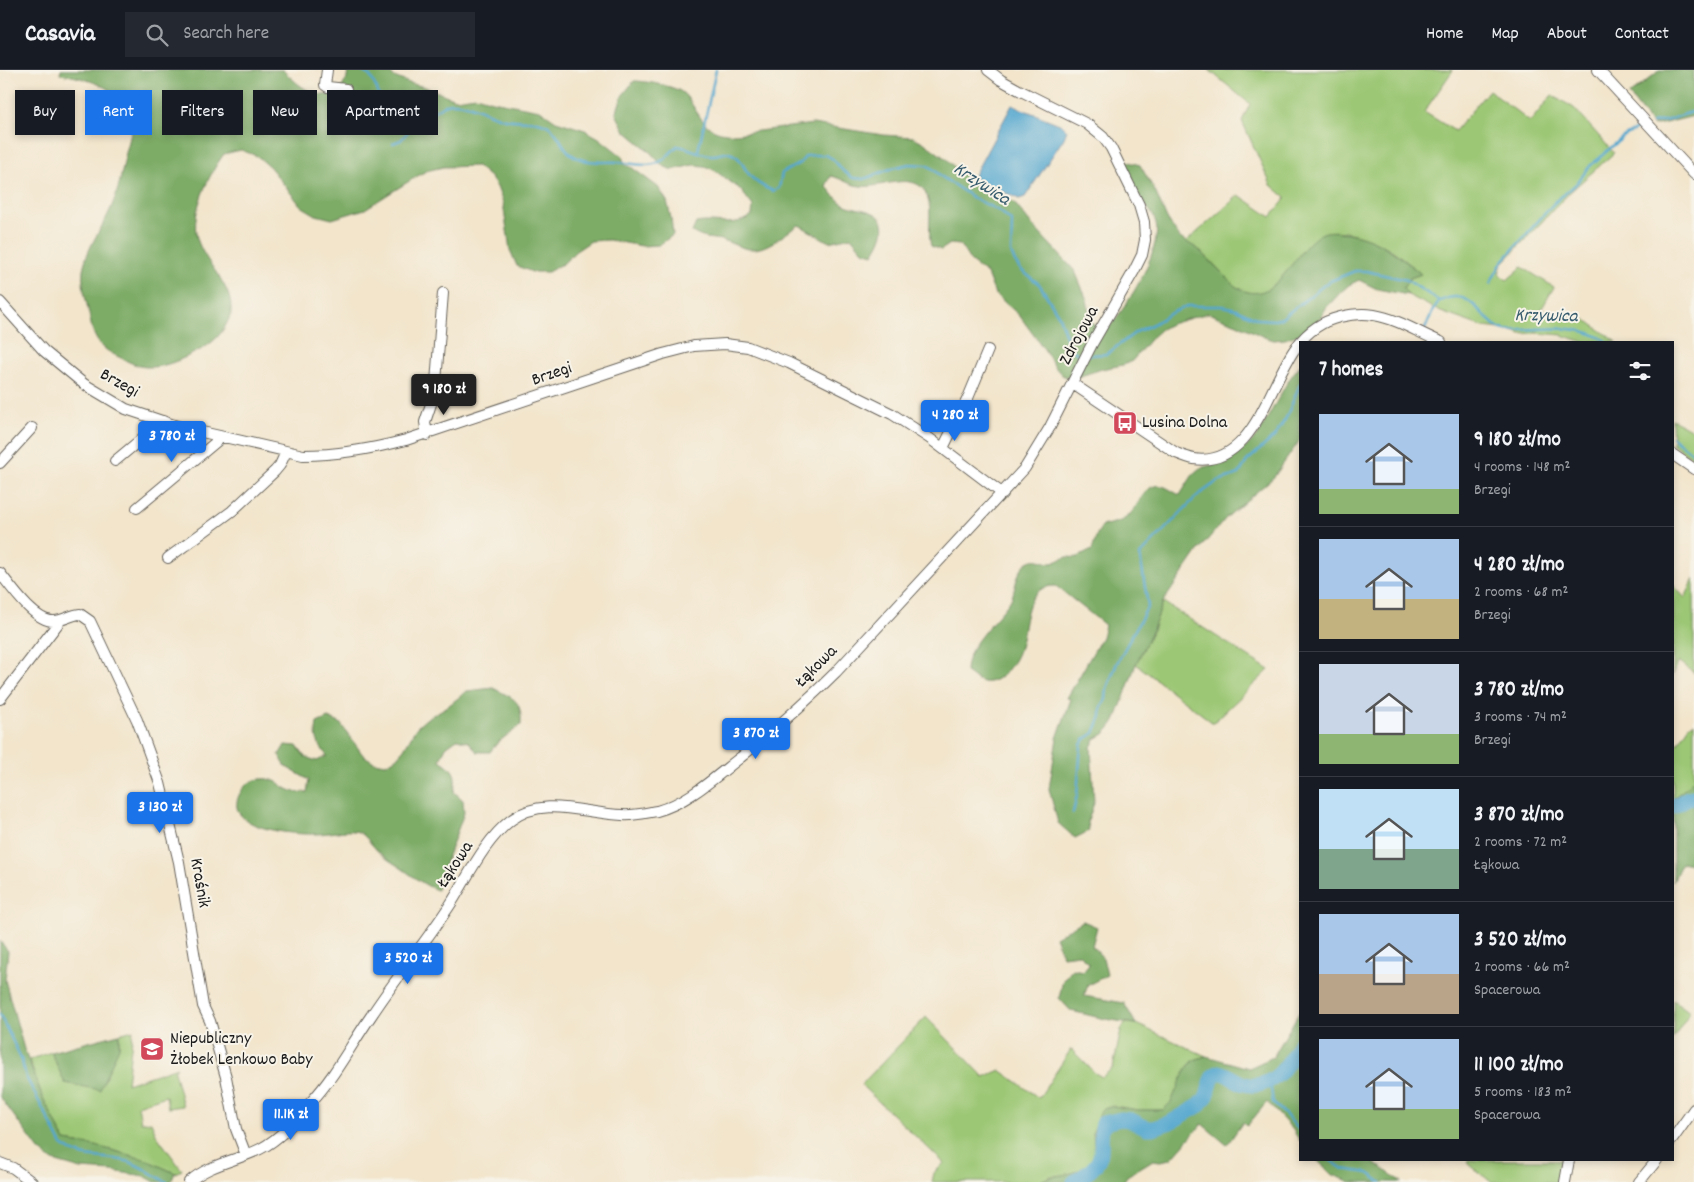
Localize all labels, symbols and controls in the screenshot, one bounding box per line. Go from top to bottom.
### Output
search box [125,12,475,57]
text: Casavia [25,18,95,52]
icon: search [143,21,171,49]
text: Search here [183,21,269,48]
text: Home [1426,22,1463,47]
text: Map [1491,22,1519,47]
text: About [1547,22,1587,47]
text: Contact [1615,22,1669,47]
chip: Buy [15,90,75,135]
chip: Rent [85,90,152,135]
chip: Filters [162,90,243,135]
chip: New [253,90,317,135]
chip: Apartment [327,90,438,135]
water label: Krzywica [947,157,1016,214]
street label: Zdrojowa [1054,301,1106,370]
water label: Krzywica [1514,303,1579,331]
street label: Brzegi [528,356,576,394]
text: 7 homes [1319,356,1383,386]
icon: filters [1626,357,1654,385]
street label: Brzegi [95,363,143,405]
pin: 9 180 zł [392,374,496,416]
text: 9 180 zł [422,378,466,401]
pin: 4 280 zł [903,400,1007,442]
text: 4 280 zł [932,404,978,427]
bus stop icon: Lusina Dolna [1112,410,1138,436]
place label: Lusina Dolna [1142,411,1228,436]
pin: 3 780 zł [120,420,224,463]
text: 3 780 zł [149,425,195,448]
text: 9 180 zł/mo [1474,426,1561,456]
icon: home [1359,434,1419,494]
text: 4 rooms · 148 m² [1474,456,1570,479]
text: Brzegi [1474,479,1511,502]
text: 4 280 zł/mo [1474,551,1564,581]
icon: home [1359,559,1419,619]
text: 2 rooms · 68 m² [1474,581,1568,604]
text: Brzegi [1474,604,1511,627]
street label: Łąkowa [789,640,844,695]
text: 3 780 zł/mo [1474,676,1564,706]
icon: home [1359,684,1419,744]
text: 3 rooms · 74 m² [1474,706,1567,729]
pin: 3 870 zł [704,718,808,760]
text: 3 870 zł [733,722,779,745]
text: Brzegi [1474,729,1511,752]
pin: 3 130 zł [108,792,212,834]
text: 3 130 zł [138,796,182,819]
text: 3 870 zł/mo [1474,801,1564,831]
icon: home [1359,809,1419,869]
text: 2 rooms · 72 m² [1474,831,1567,854]
street label: Łąkowa [431,836,481,894]
text: Łąkowa [1474,854,1519,877]
street label: Kraśnik [182,856,216,910]
text: 3 520 zł/mo [1474,926,1566,956]
icon: home [1359,934,1419,994]
pin: 3 520 zł [356,942,460,985]
text: 3 520 zł [384,947,432,970]
text: 2 rooms · 66 m² [1474,956,1570,979]
text: Spacerowa [1474,979,1540,1002]
place label: Niepubliczny Żłobek Lenkowo Baby [170,1027,313,1073]
school or university icon: Niepubliczny Żłobek Lenkowo Baby [139,1036,165,1062]
text: 11 100 zł/mo [1474,1051,1563,1081]
icon: home [1359,1059,1419,1119]
text: 5 rooms · 183 m² [1474,1081,1571,1104]
pin: 11.1K zł [239,1098,343,1141]
text: 11.1K zł [274,1103,308,1126]
text: Spacerowa [1474,1104,1540,1127]

